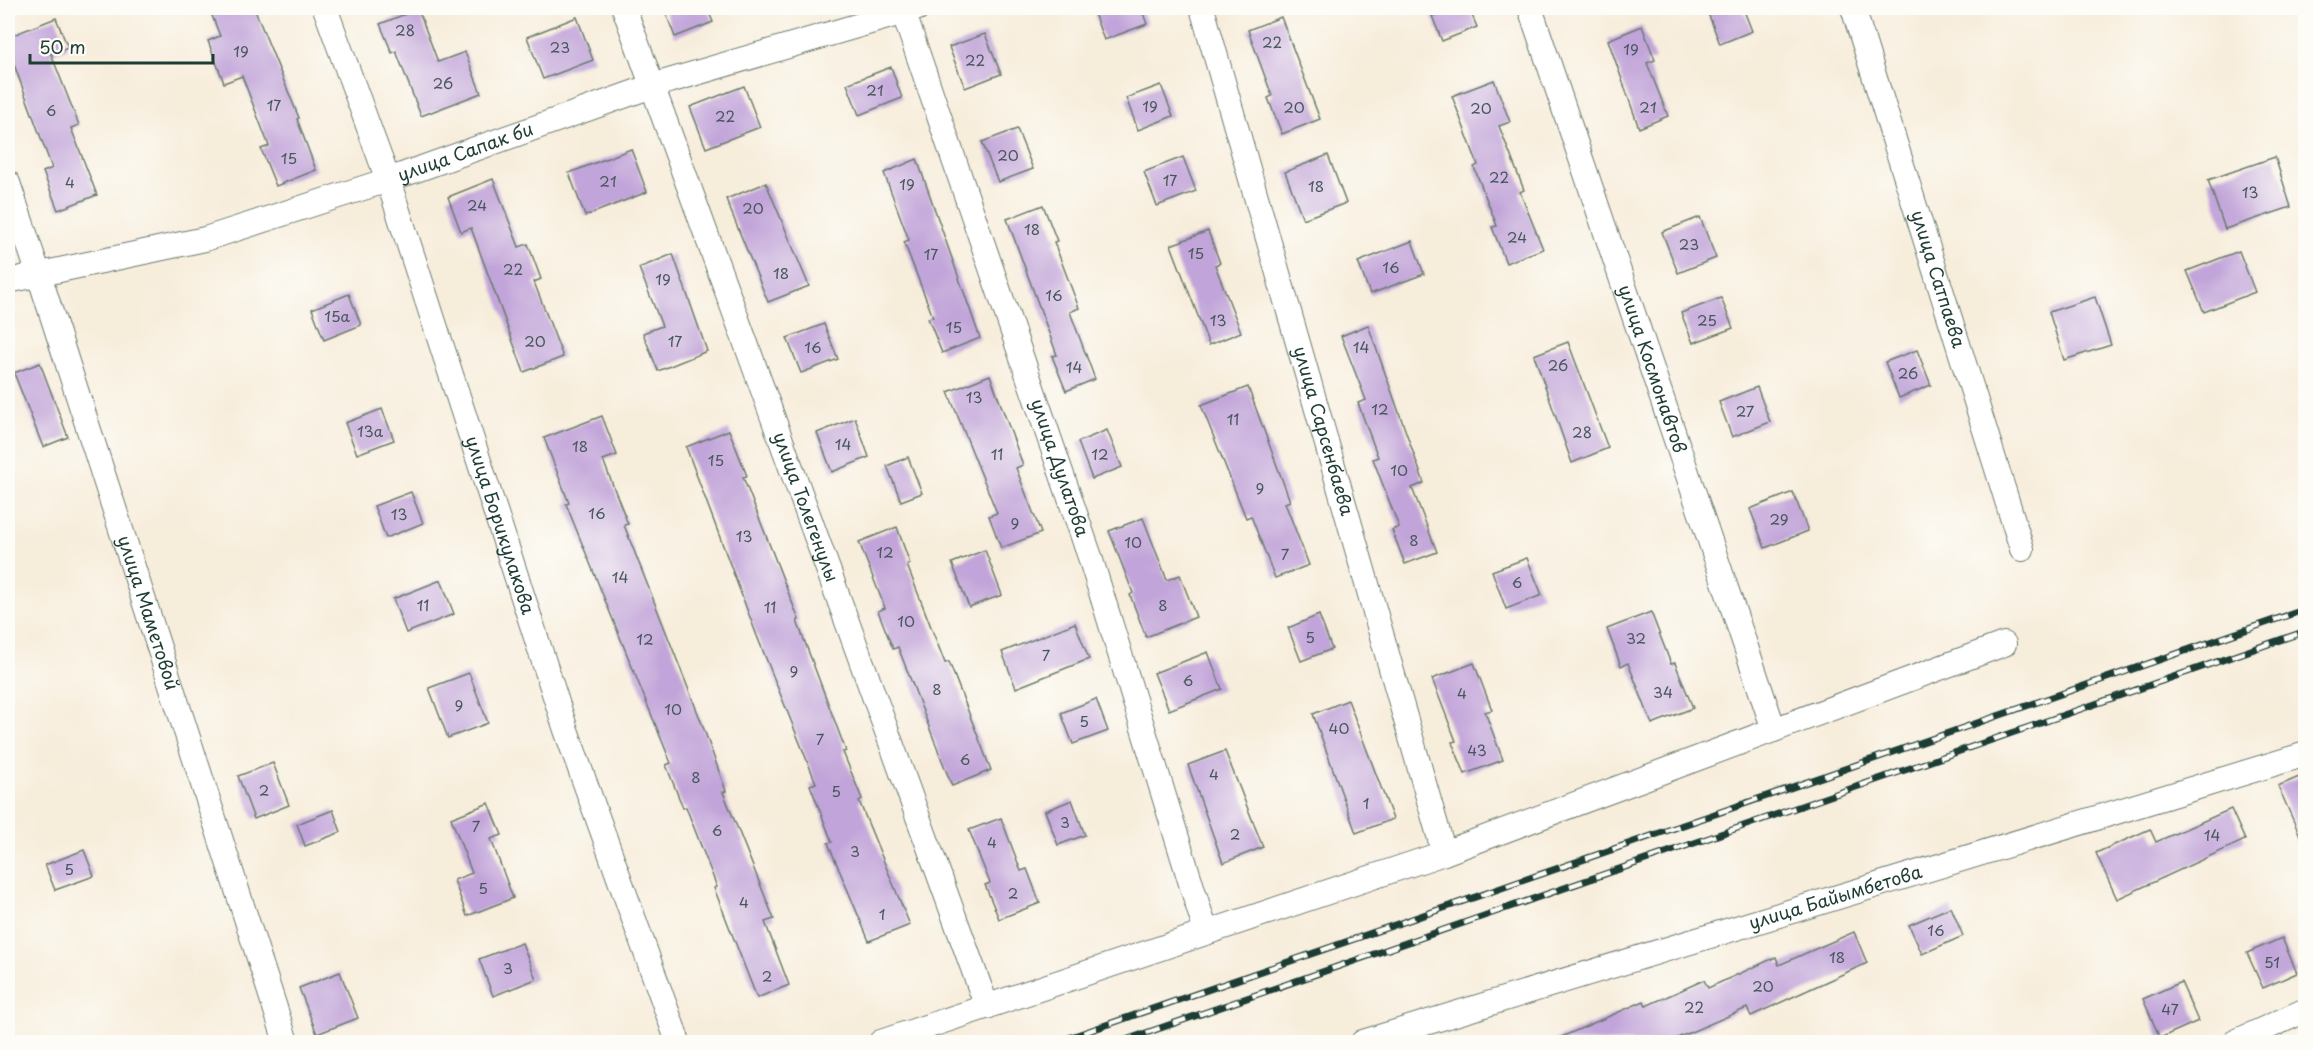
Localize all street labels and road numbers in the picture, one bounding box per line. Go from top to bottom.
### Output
street label: улица Сапак би [394,114,537,188]
street label: улица Сатпаева [1905,206,1974,352]
street label: улица Космонавтов [1612,281,1694,456]
street label: улица Сарсенбаева [1287,343,1362,519]
street label: улица Дулатова [1025,395,1097,541]
street label: улица Толегенулы [767,428,846,585]
street label: улица Борикулакова [460,432,543,618]
street label: улица Маметовой [112,531,187,693]
street label: улица Байымбетова [1745,857,1926,935]

